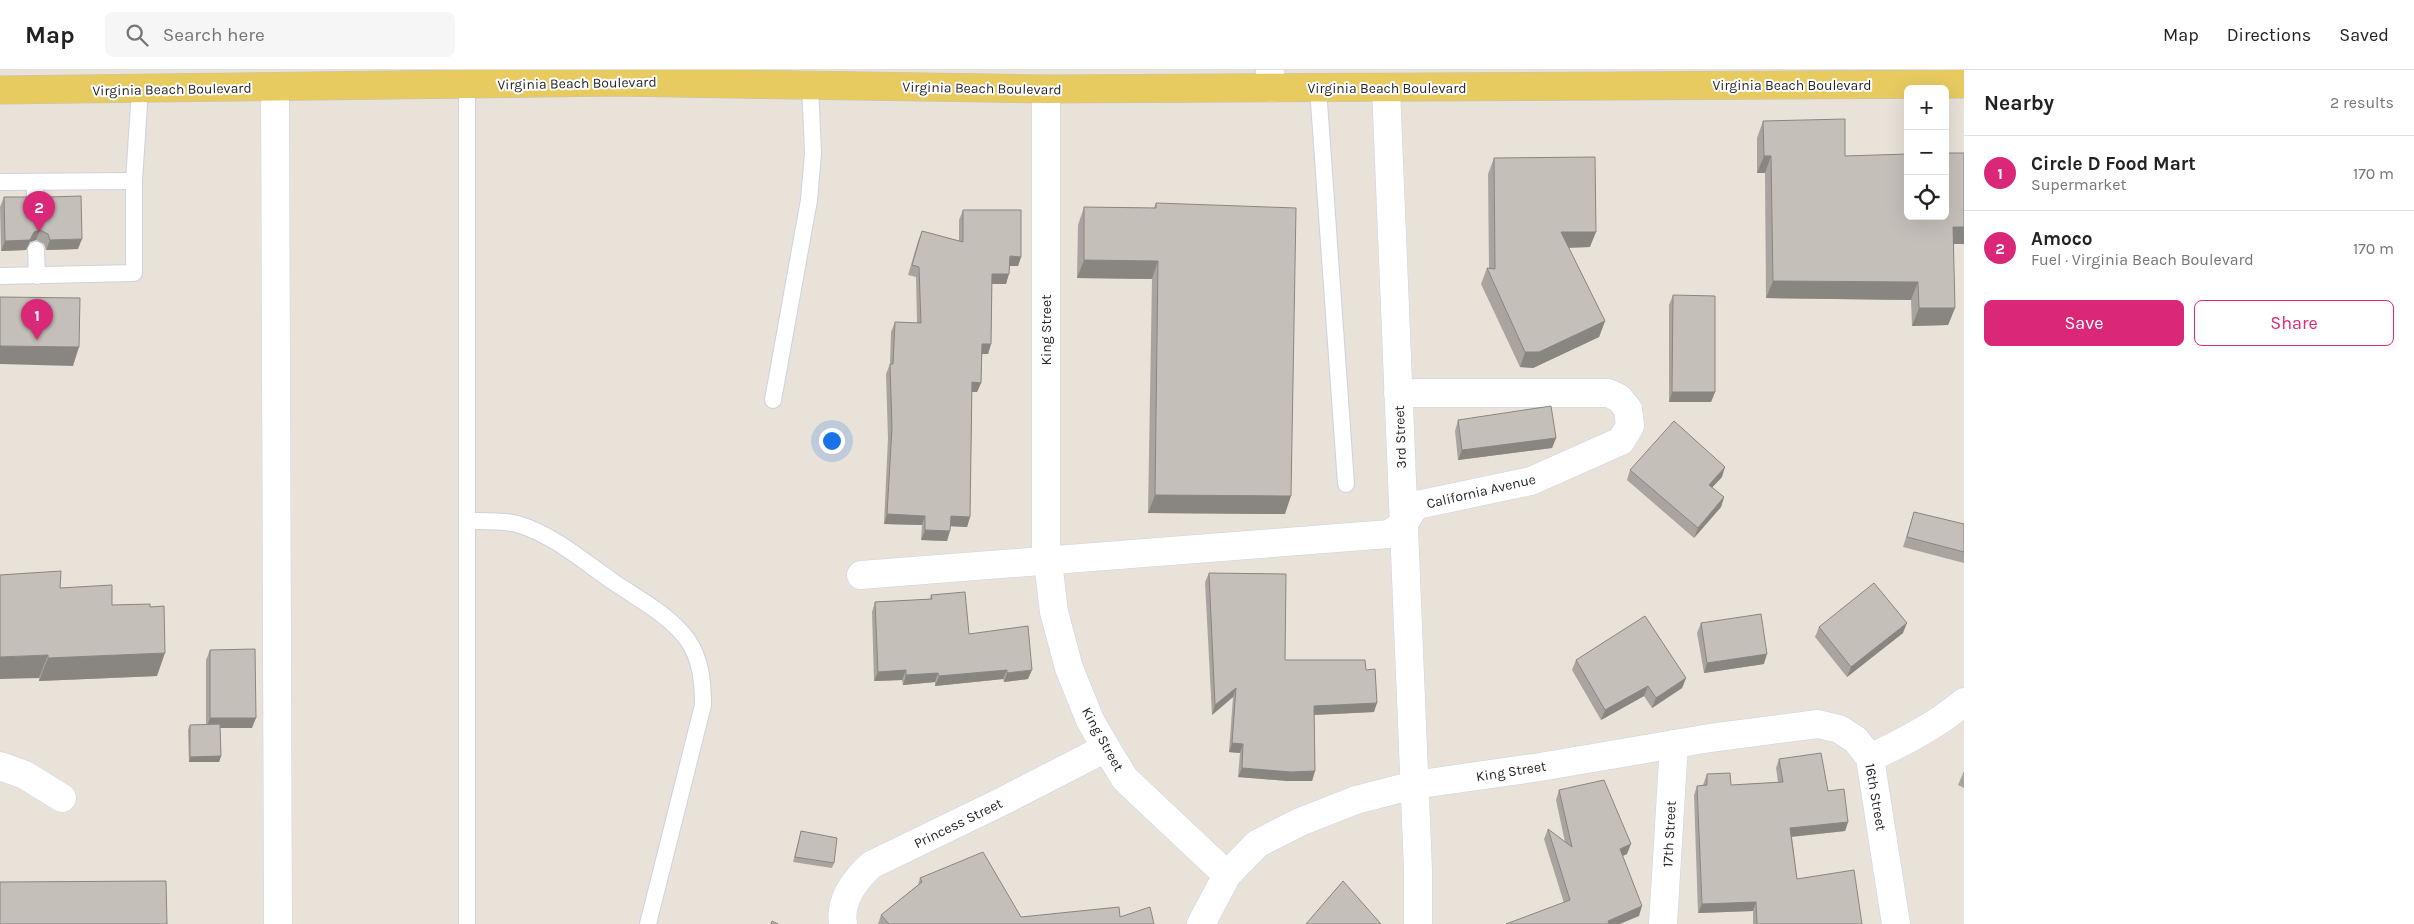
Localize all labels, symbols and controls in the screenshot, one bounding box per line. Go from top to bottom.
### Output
search box [105,12,455,57]
text: Map [25,21,75,49]
icon: search [123,21,151,49]
text: Search here [163,24,265,46]
text: Map [2163,24,2199,46]
text: Directions [2227,24,2311,46]
text: Saved [2339,24,2389,46]
street label: Virginia Beach Boulevard [497,74,657,93]
street label: Virginia Beach Boulevard [1712,77,1872,94]
street label: Virginia Beach Boulevard [902,79,1062,98]
street label: Virginia Beach Boulevard [92,80,252,99]
street label: Virginia Beach Boulevard [1307,80,1467,97]
map controls [1904,85,1949,220]
button: + [1904,85,1949,130]
text: Nearby [1984,91,2054,115]
text: 2 results [2330,93,2394,112]
button: − [1904,130,1949,175]
text: Circle D Food Mart [2031,153,2196,175]
text: 1 [1997,164,2003,183]
text: 170 m [2353,164,2394,183]
button: locate [1904,175,1949,220]
text: Supermarket [2031,175,2127,194]
pin: 2 [23,191,55,232]
text: Amoco [2031,228,2092,250]
text: 2 [1995,239,2005,258]
text: 170 m [2353,239,2394,258]
text: Fuel · Virginia Beach Boulevard [2031,250,2254,269]
street label: King Street [1038,295,1055,365]
pin: 1 [21,299,53,340]
button: Save [1984,300,2184,346]
button: Share [2194,300,2394,346]
street label: 3rd Street [1391,405,1410,469]
your location [819,428,845,454]
street label: California Avenue [1425,471,1537,512]
street label: King Street [1078,704,1127,774]
street label: King Street [1475,758,1547,785]
street label: 16th Street [1861,762,1890,832]
street label: Princess Street [911,795,1005,852]
street label: 17th Street [1659,800,1680,868]

